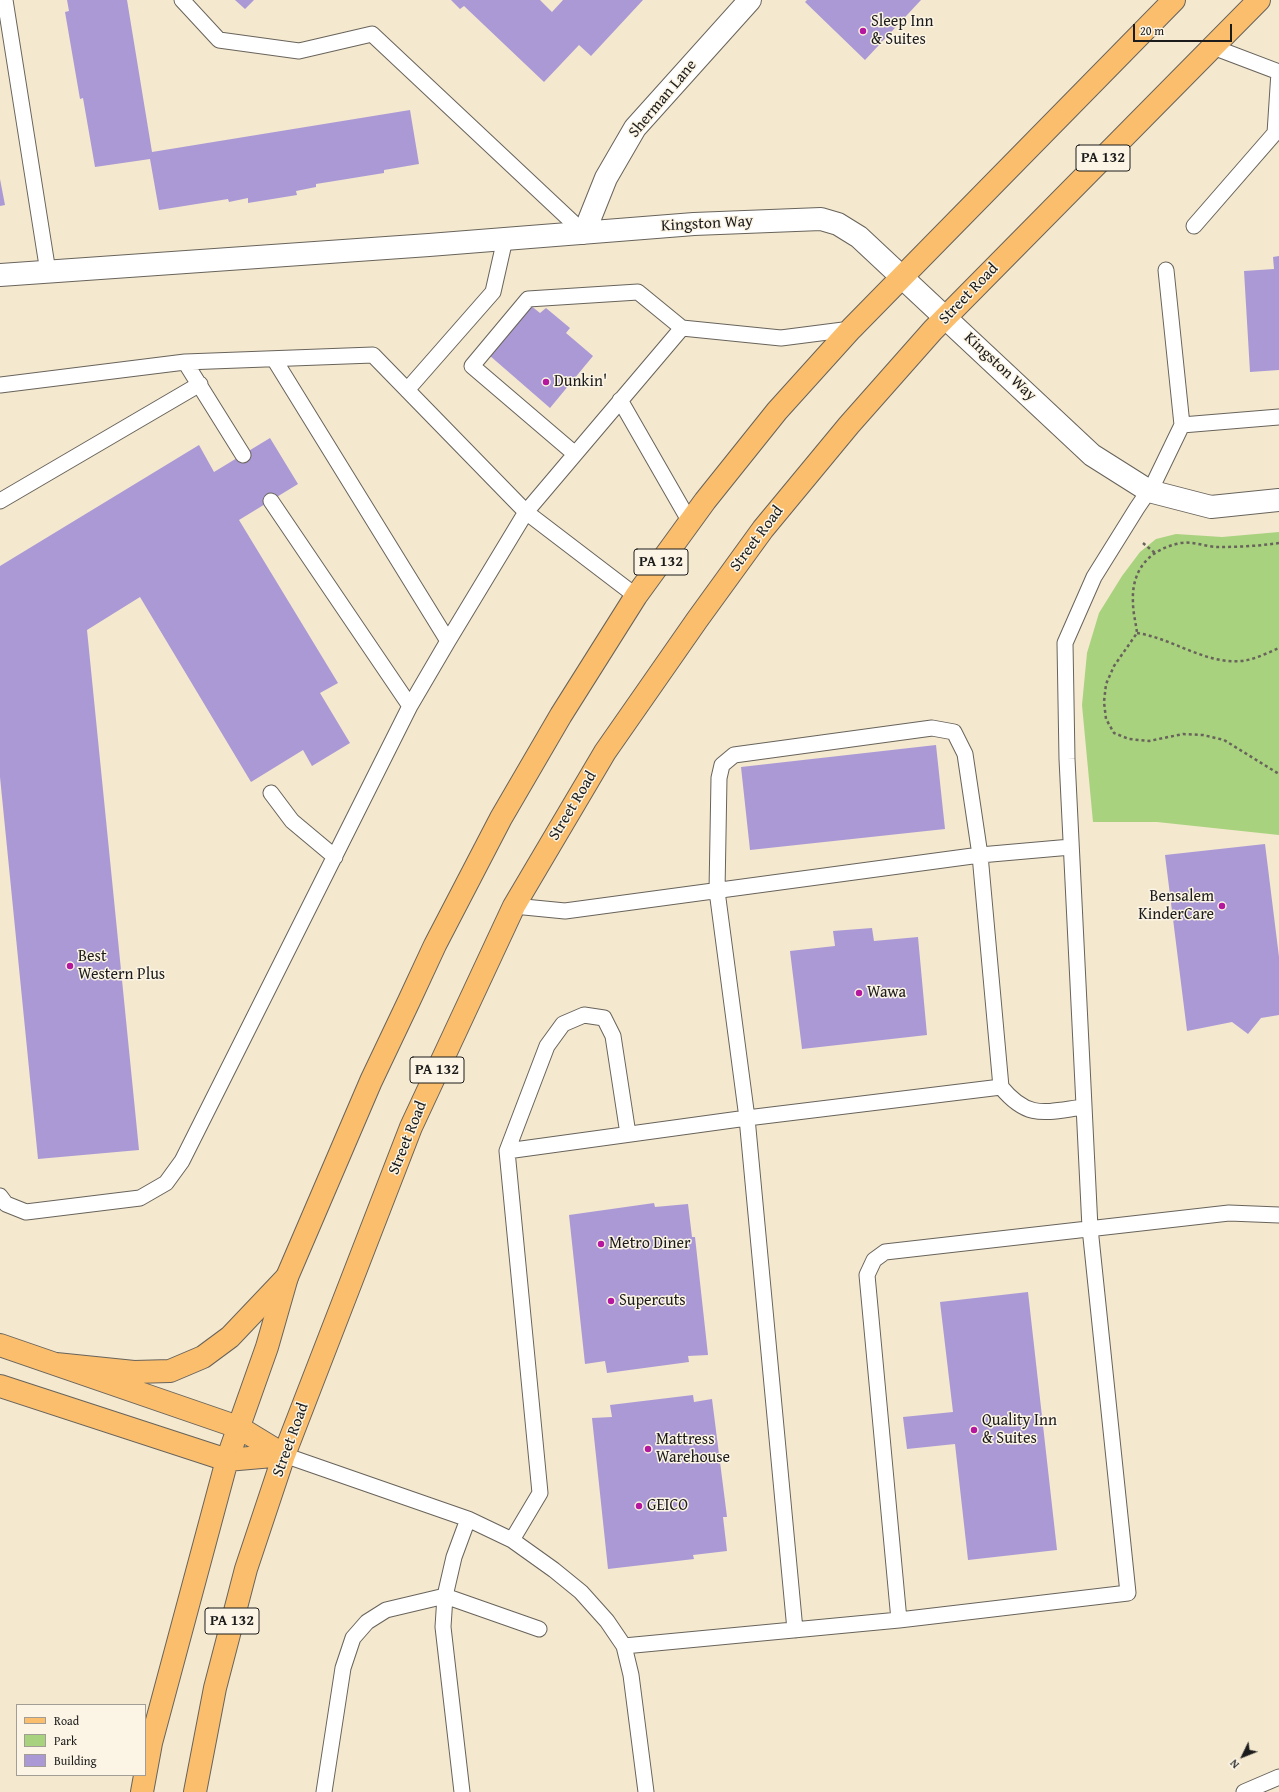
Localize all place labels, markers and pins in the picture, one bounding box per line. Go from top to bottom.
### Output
place label: Sleep Inn & Suites [871,12,933,50]
marker: Sleep Inn & Suites [858,26,868,36]
place label: Dunkin' [554,372,607,392]
marker: Dunkin' [541,377,551,387]
place label: Bensalem KinderCare [1138,887,1214,925]
marker: Bensalem KinderCare [1217,901,1227,911]
place label: Best Western Plus [78,947,165,985]
marker: Best Western Plus [65,961,75,971]
place label: Wawa [867,983,906,1003]
marker: Wawa [854,988,864,998]
place label: Metro Diner [609,1234,691,1254]
marker: Metro Diner [596,1239,606,1249]
place label: Supercuts [619,1291,686,1311]
marker: Supercuts [606,1296,616,1306]
place label: Quality Inn & Suites [982,1411,1057,1449]
marker: Quality Inn & Suites [969,1425,979,1435]
place label: Mattress Warehouse [656,1430,730,1468]
marker: Mattress Warehouse [643,1444,653,1454]
place label: GEICO [647,1496,688,1516]
marker: GEICO [634,1501,644,1511]

